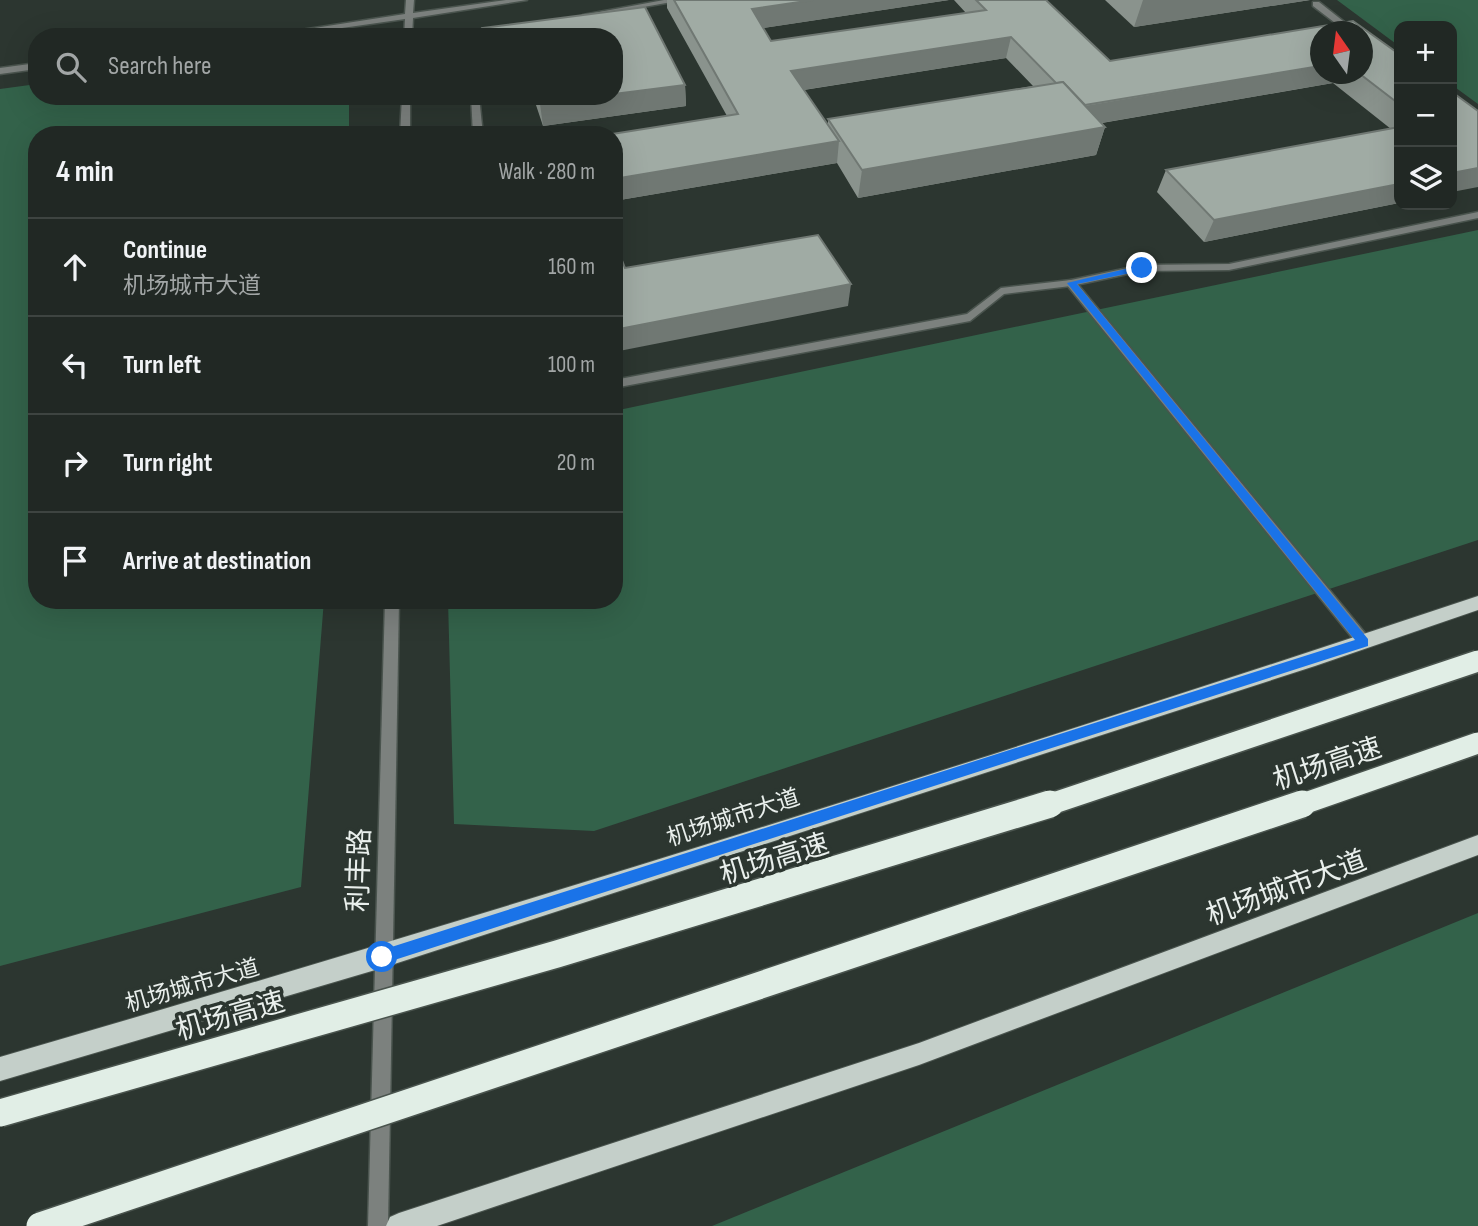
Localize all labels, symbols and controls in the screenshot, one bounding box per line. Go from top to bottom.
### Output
north arrow [1310,21,1373,84]
map controls [1394,21,1457,210]
button: + [1394,21,1457,84]
search box [28,28,623,105]
icon: search [52,48,90,86]
text: Search here [108,51,211,82]
button: − [1394,84,1457,147]
button: layers [1394,147,1457,210]
text: 4 min [56,154,114,190]
text: Walk · 280 m [499,158,595,186]
text: Continue [123,235,207,266]
icon: ahead [56,248,94,286]
route end [1126,252,1157,283]
text: 160 m [548,253,595,281]
text: 机场城市大道 [123,272,261,300]
icon: left [56,346,94,384]
text: Turn left [123,350,201,381]
text: 100 m [548,351,595,379]
icon: right [56,444,94,482]
text: Turn right [123,448,212,479]
text: 20 m [557,449,595,477]
icon: arrive [56,542,94,580]
text: Arrive at destination [123,546,311,577]
street label: 机场高速 [1269,731,1386,797]
street label: 机场城市大道 [663,783,803,853]
street label: 利丰路 [342,827,377,913]
street label: 机场高速 [716,827,833,892]
street label: 机场城市大道 [1202,844,1371,933]
route start [366,941,397,972]
street label: 机场城市大道 [122,953,262,1018]
street label: 机场高速 [172,985,289,1048]

